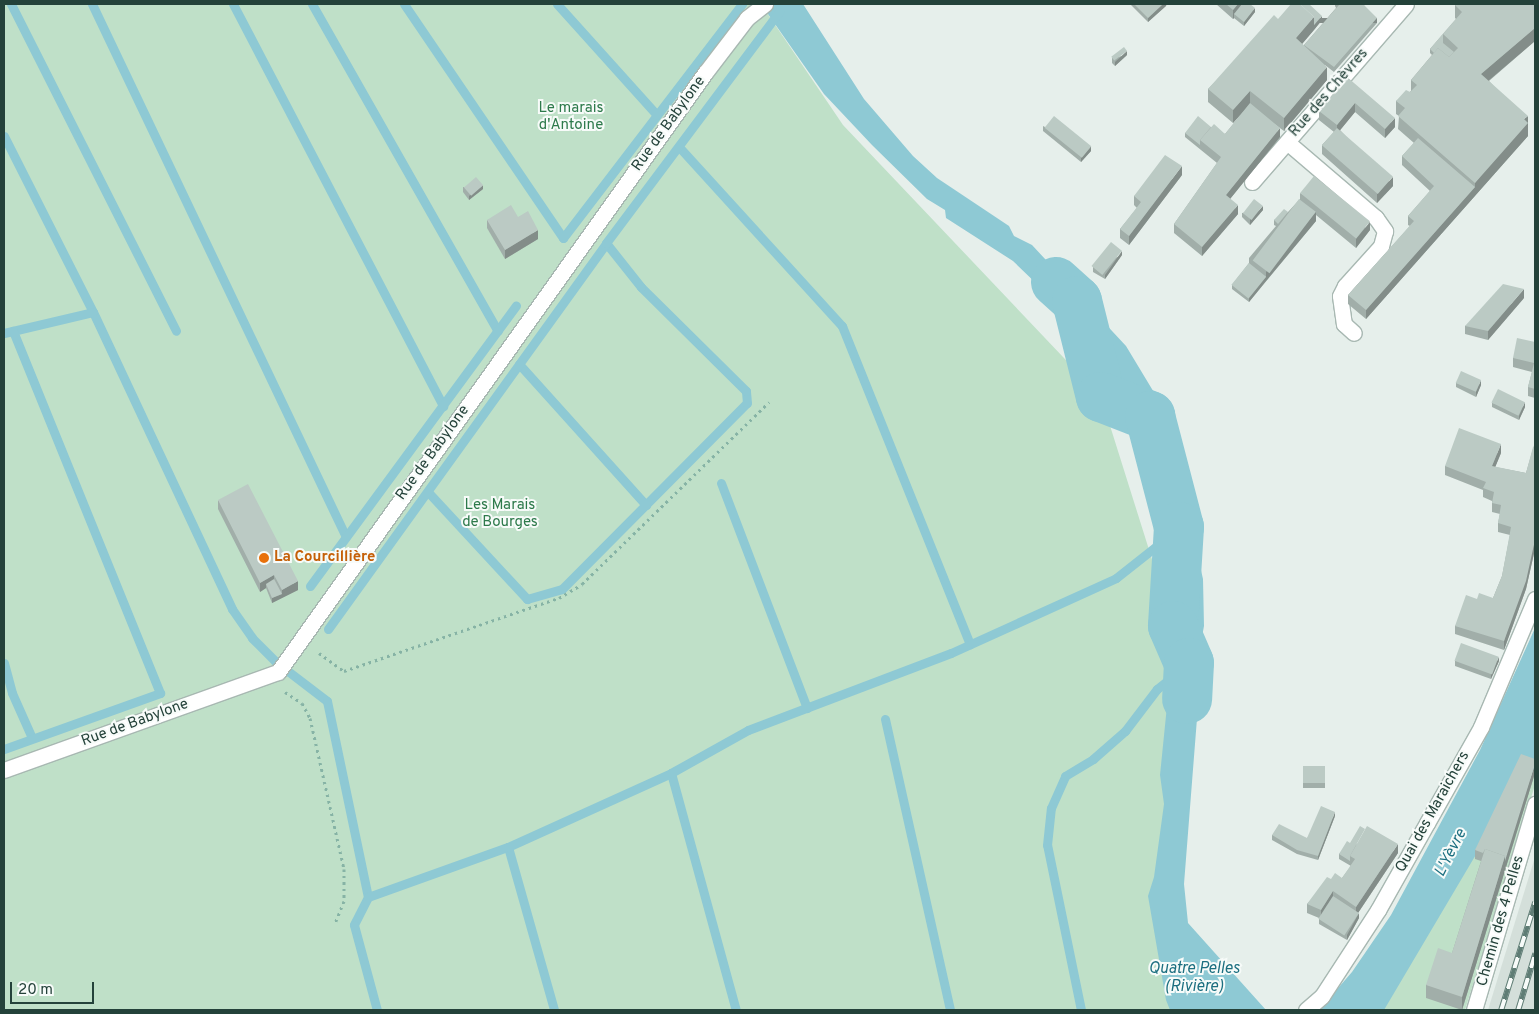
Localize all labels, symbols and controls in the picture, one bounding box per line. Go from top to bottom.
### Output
street label: Rue des Chèvres [1286,45,1372,141]
street label: Rue de Babylone [629,73,709,175]
park label: Le marais d'Antoine [538,99,604,134]
street label: Rue de Babylone [393,402,473,504]
park label: Les Marais de Bourges [462,496,538,531]
place label: La Courcillière [274,549,375,567]
marker: La Courcillière [258,552,270,564]
street label: Rue de Babylone [79,695,191,751]
street label: Quai des Maraichers [1392,748,1474,876]
water label: L'Yèvre [1431,826,1471,880]
street label: Chemin des 4 Pelles [1474,854,1528,988]
water label: Quatre Pelles (Rivière) [1148,959,1240,997]
scale bar [12,972,96,1004]
text: 20 m [18,981,53,1000]

